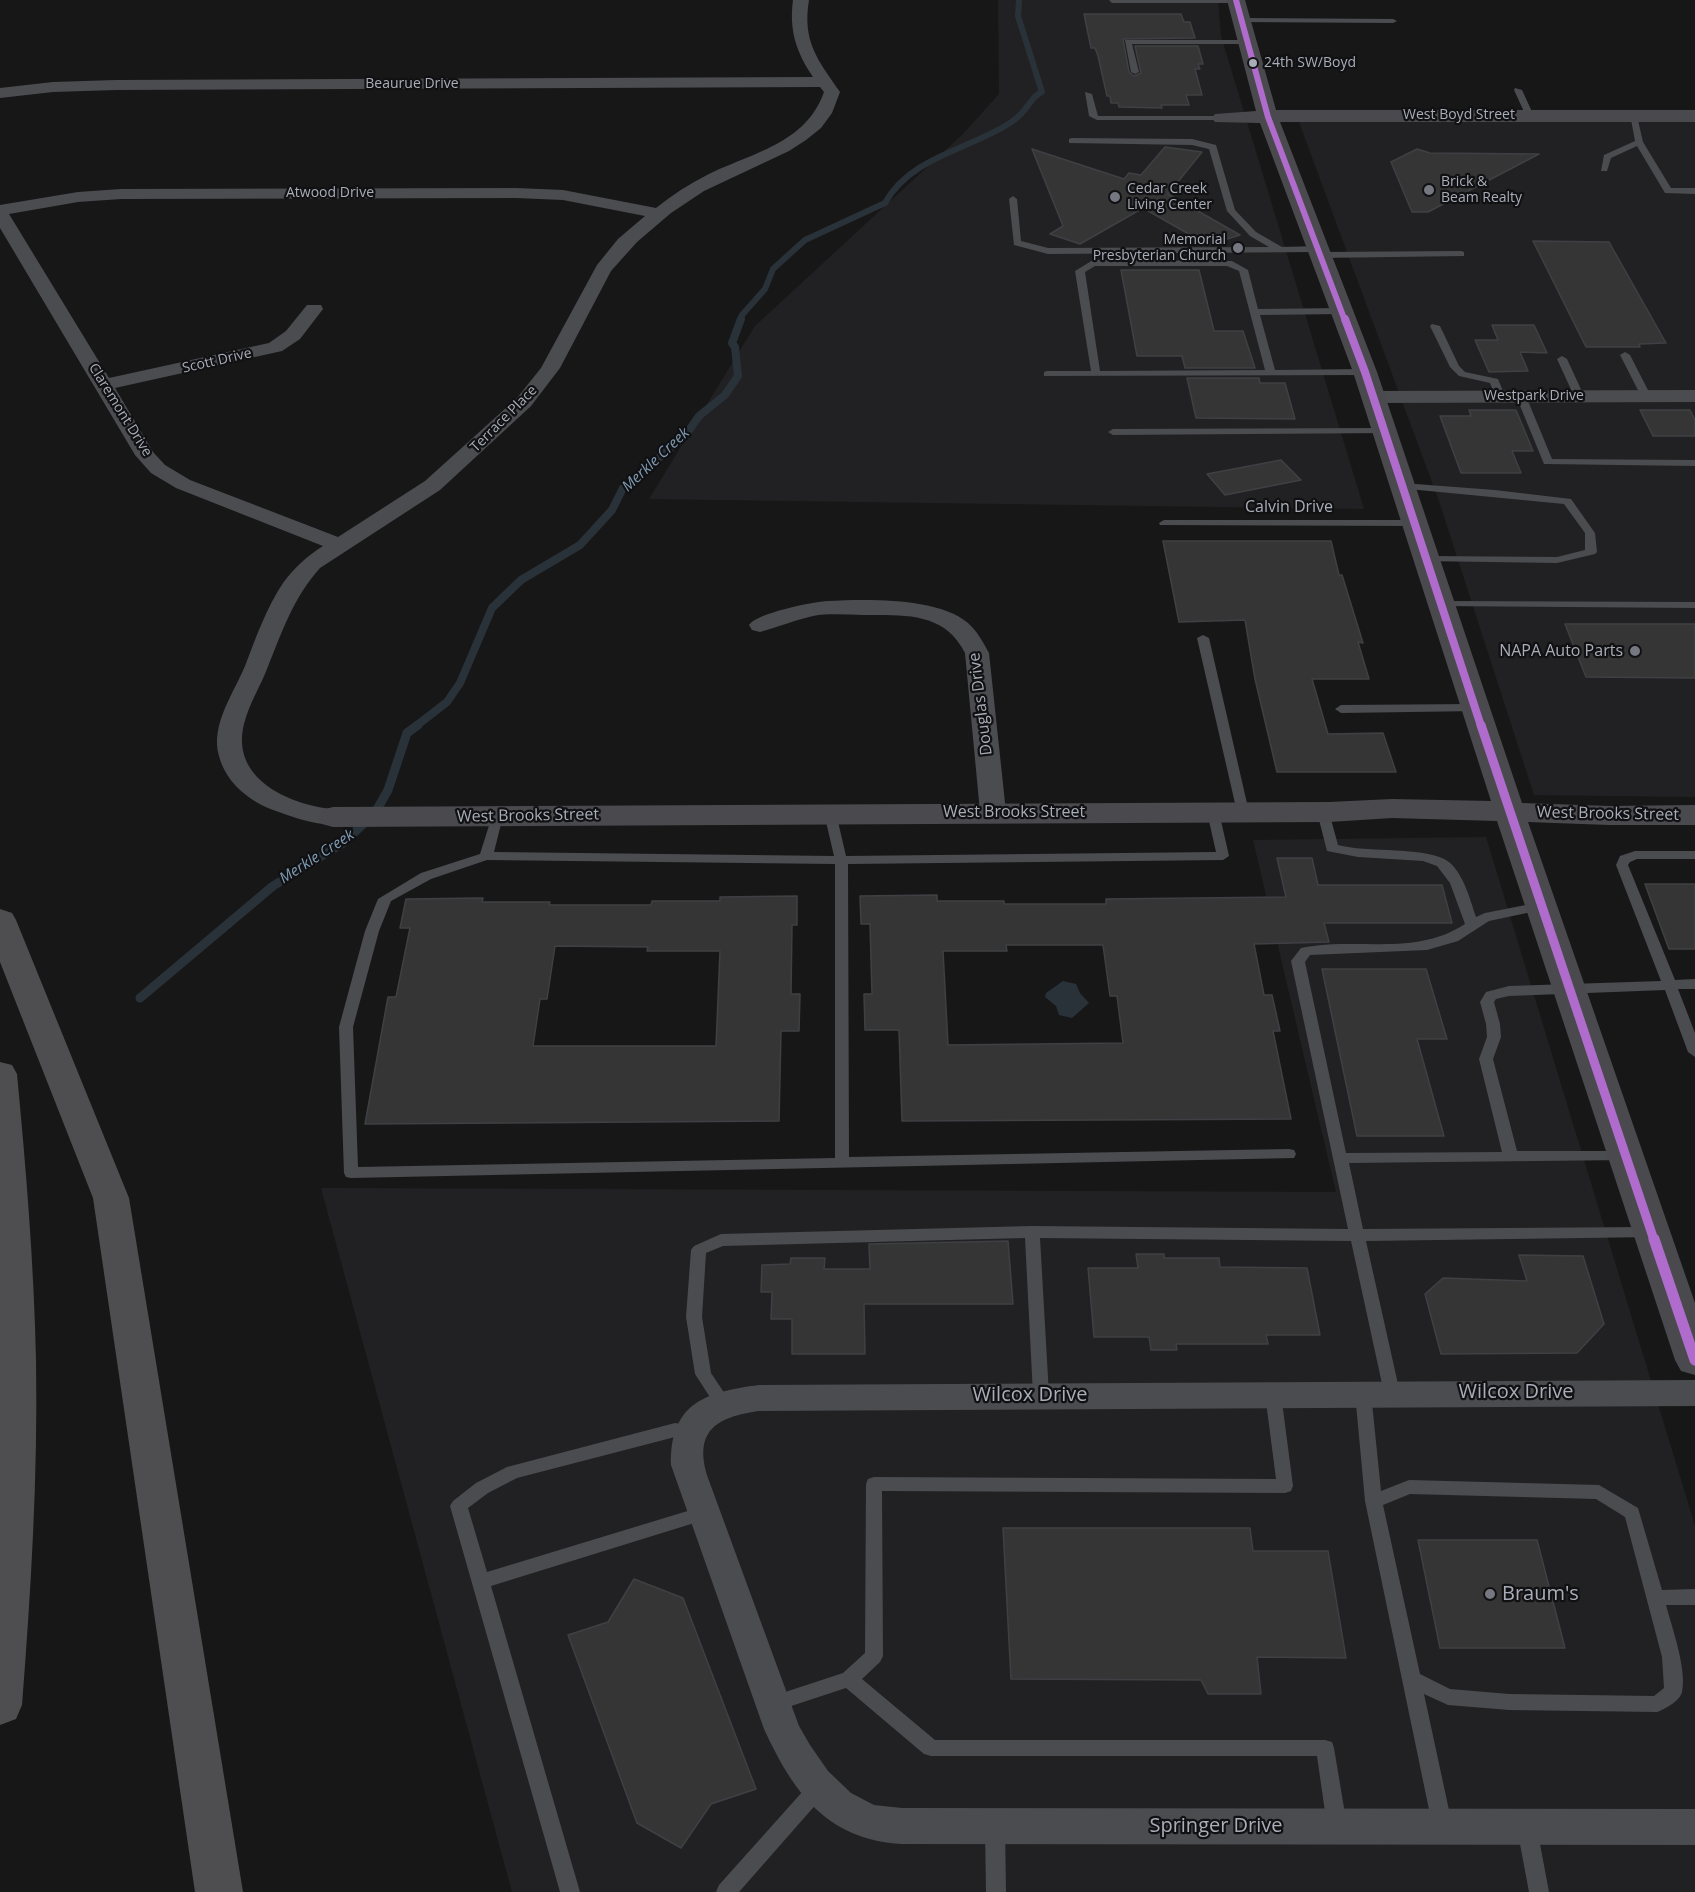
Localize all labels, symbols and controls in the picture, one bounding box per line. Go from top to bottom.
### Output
place label: 24th SW/Boyd [1264,55,1356,71]
marker: 24th SW/Boyd [1247,57,1259,69]
street label: Beaurue Drive [365,76,459,92]
street label: West Boyd Street [1403,107,1515,123]
place label: Brick & Beam Realty [1441,174,1522,206]
place label: Cedar Creek Living Center [1127,181,1212,214]
marker: Brick & Beam Realty [1422,183,1436,197]
street label: Atwood Drive [286,185,374,201]
marker: Cedar Creek Living Center [1108,190,1122,204]
place label: Memorial Presbyterian Church [1093,232,1226,264]
marker: Memorial Presbyterian Church [1231,241,1245,255]
street label: Scott Drive [181,345,253,377]
street label: Claremont Drive [85,360,155,460]
street label: Terrace Place [467,382,541,456]
street label: Westpark Drive [1484,388,1584,404]
water label: Merkle Creek [619,424,693,496]
street label: Calvin Drive [1245,497,1333,517]
place label: NAPA Auto Parts [1499,641,1623,661]
marker: NAPA Auto Parts [1628,644,1642,658]
street label: Douglas Drive [965,651,997,757]
street label: West Brooks Street [943,802,1085,822]
street label: West Brooks Street [1537,803,1679,825]
street label: West Brooks Street [457,805,599,827]
water label: Merkle Creek [276,826,358,888]
street label: Wilcox Drive [1459,1380,1573,1404]
street label: Wilcox Drive [973,1383,1087,1407]
place label: Braum's [1502,1582,1579,1606]
marker: Braum's [1483,1587,1497,1601]
street label: Springer Drive [1149,1814,1283,1838]

